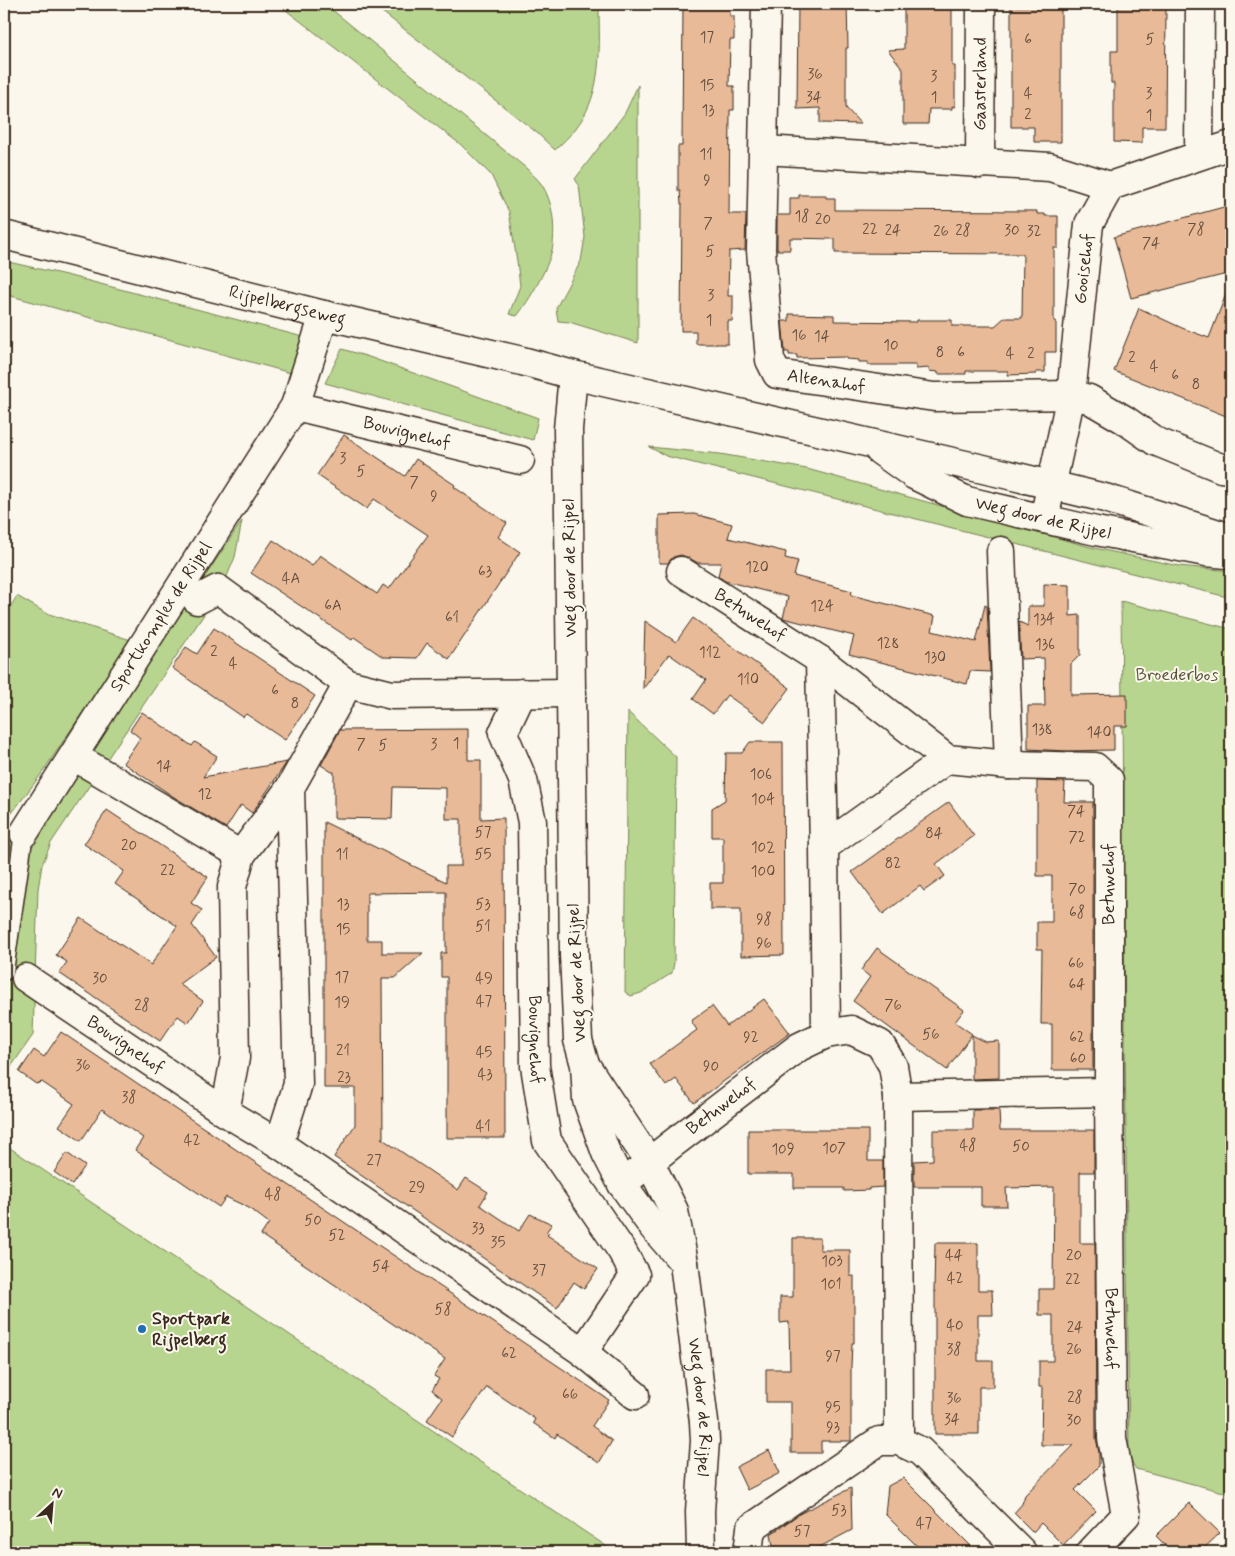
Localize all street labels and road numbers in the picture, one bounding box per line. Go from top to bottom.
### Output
street label: Gaasterland [968,37,993,131]
street label: Gooisehof [1069,232,1100,305]
street label: Rijpelbergseweg [226,280,348,334]
street label: Altenahof [786,364,868,399]
street label: Bouvignehof [361,411,453,455]
street label: Weg door de Rijpel [973,491,1113,546]
street label: Weg door de Rijpel [557,498,585,638]
street label: Sportkomplex de Rijpel [105,537,218,697]
street label: Betuwehof [709,583,791,648]
street label: Betuwehof [1097,843,1121,925]
street label: Weg door de Rijpel [561,903,595,1043]
street label: Bouvignehof [522,995,550,1086]
street label: Bouvignehof [82,1010,169,1080]
street label: Betuwehof [682,1072,761,1141]
street label: Betuwehof [1099,1287,1123,1370]
street label: Weg door de Rijpel [682,1337,717,1477]

